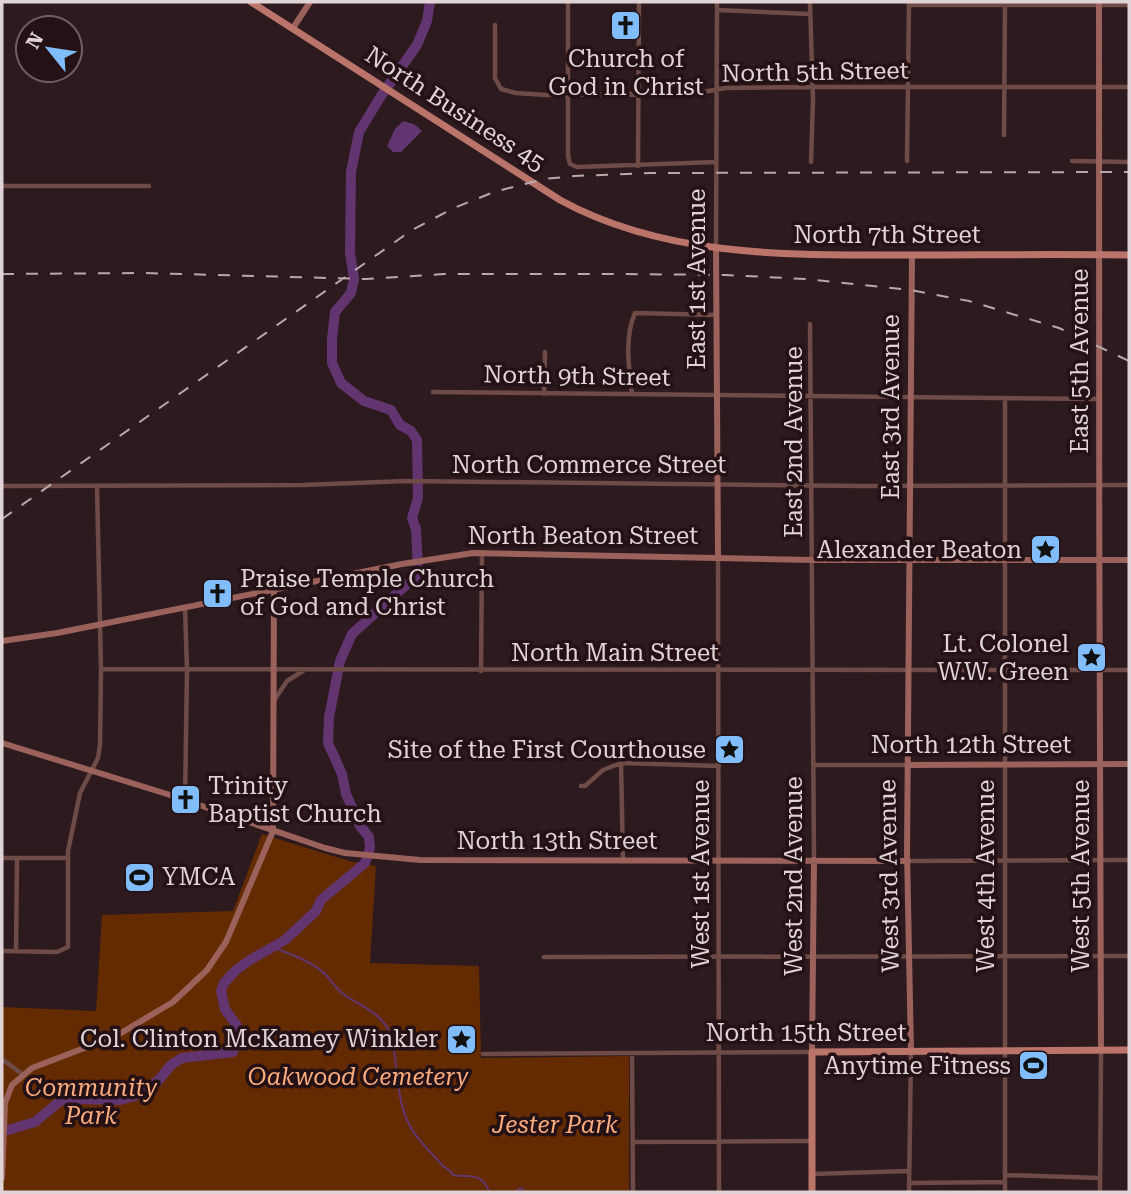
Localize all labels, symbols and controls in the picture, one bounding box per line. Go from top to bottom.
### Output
church icon: Church of God in Christ [609,8,643,42]
north arrow [14,14,84,84]
text: N [21,28,49,53]
street label: North Business 45 [360,40,550,178]
place label: Church of God in Christ [548,45,704,101]
street label: North 5th Street [721,56,909,88]
street label: East 1st Avenue [683,189,711,369]
street label: North 7th Street [793,221,981,249]
street label: East 5th Avenue [1066,269,1094,453]
street label: East 3rd Avenue [877,314,905,500]
street label: East 2nd Avenue [780,346,808,538]
street label: North 9th Street [483,360,671,392]
street label: North Commerce Street [452,451,726,479]
street label: North Beaton Street [468,522,698,550]
place icon: Alexander Beaton [1028,533,1062,567]
place label: Alexander Beaton [817,536,1022,564]
place label: Praise Temple Church of God and Christ [240,565,494,621]
church icon: Praise Temple Church of God and Christ [200,576,234,610]
place label: Lt. Colonel W.W. Green [937,630,1069,686]
street label: North Main Street [511,639,719,667]
place icon: Lt. Colonel W.W. Green [1075,641,1109,675]
street label: North 12th Street [871,731,1071,759]
place icon: Site of the First Courthouse [712,733,746,767]
place label: Site of the First Courthouse [388,736,706,764]
place label: Trinity Baptist Church [208,772,382,828]
street label: West 2nd Avenue [780,776,808,976]
street label: West 3rd Avenue [873,779,905,973]
street label: West 1st Avenue [687,780,715,968]
street label: West 4th Avenue [972,780,1000,972]
street label: West 5th Avenue [1067,780,1095,972]
church icon: Trinity Baptist Church [168,783,202,817]
street label: North 13th Street [457,827,657,855]
sports icon: YMCA [122,860,156,894]
place label: YMCA [162,863,235,891]
street label: North 15th Street [706,1019,906,1047]
place icon: Col. Clinton McKamey Winkler [444,1022,478,1056]
place label: Col. Clinton McKamey Winkler [80,1025,438,1053]
sports icon: Anytime Fitness [1017,1049,1051,1083]
place label: Anytime Fitness [824,1052,1011,1080]
park label: Oakwood Cemetery [248,1063,469,1091]
park label: Community Park [25,1074,158,1130]
park label: Jester Park [491,1111,618,1139]

